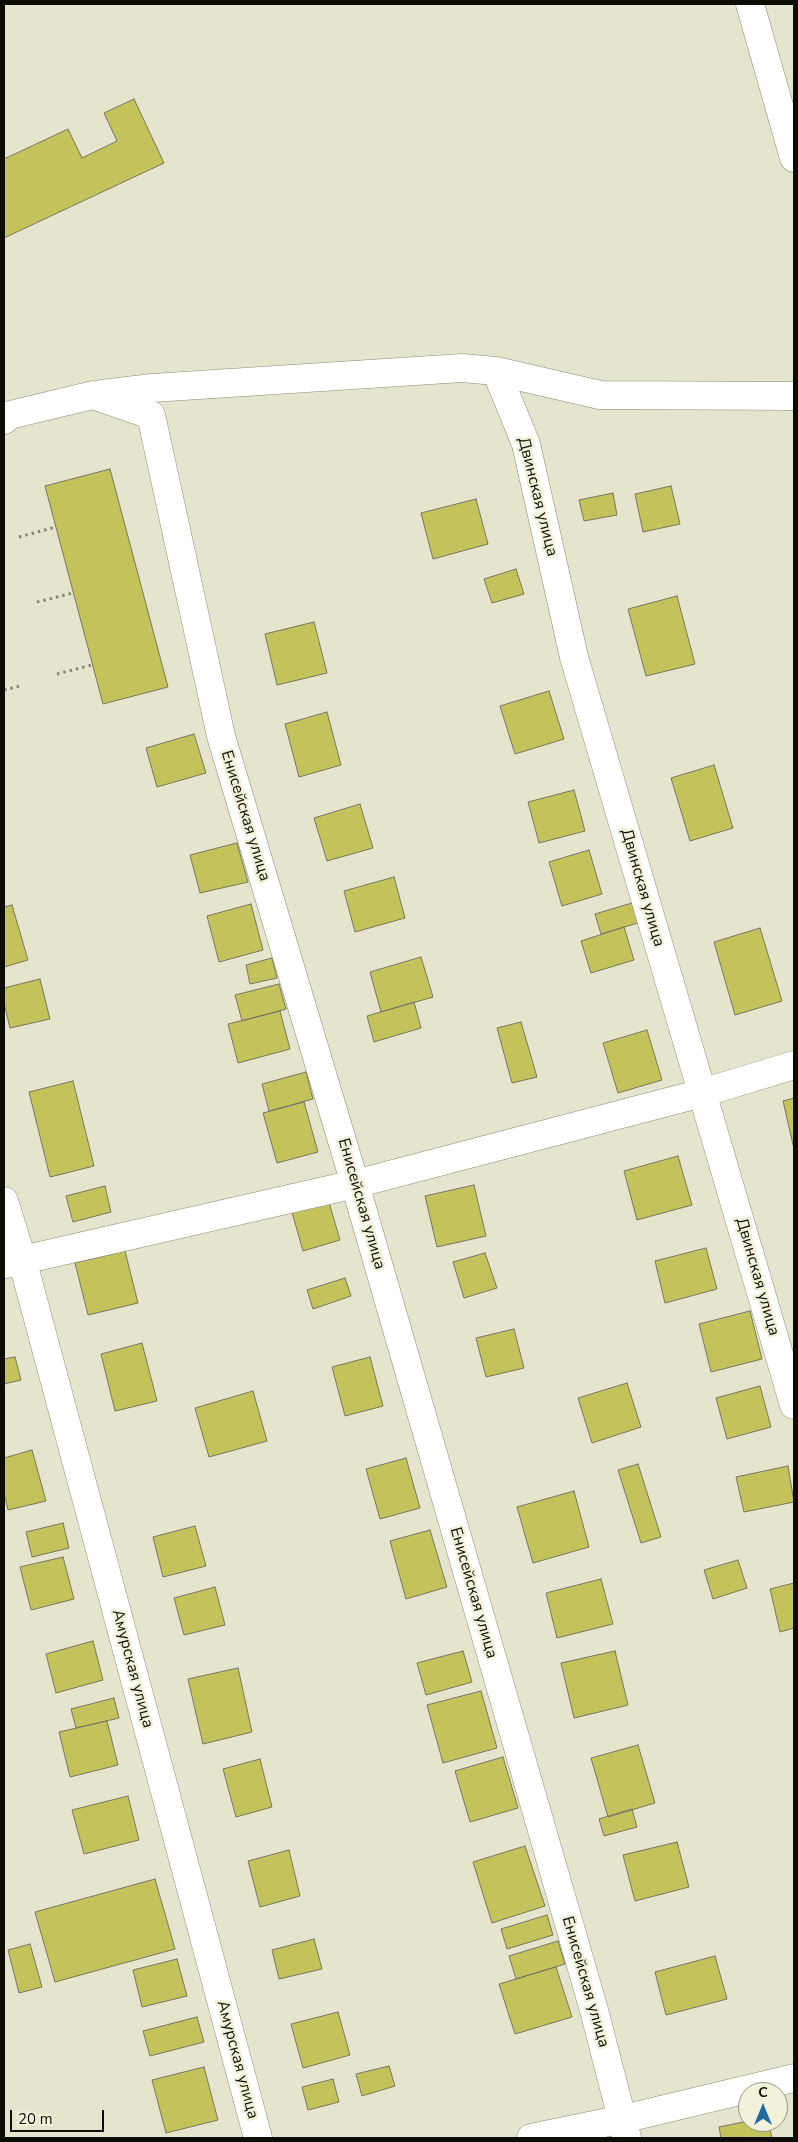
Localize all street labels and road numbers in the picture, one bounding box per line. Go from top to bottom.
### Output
street label: Двинская улица [513,436,561,558]
street label: Енисейская улица [216,748,274,884]
street label: Двинская улица [616,827,668,949]
street label: Енисейская улица [333,1136,389,1272]
street label: Двинская улица [731,1216,783,1338]
street label: Енисейская улица [445,1525,501,1661]
street label: Амурская улица [107,1608,157,1730]
street label: Енисейская улица [557,1914,613,2050]
street label: Амурская улица [212,1999,262,2121]

